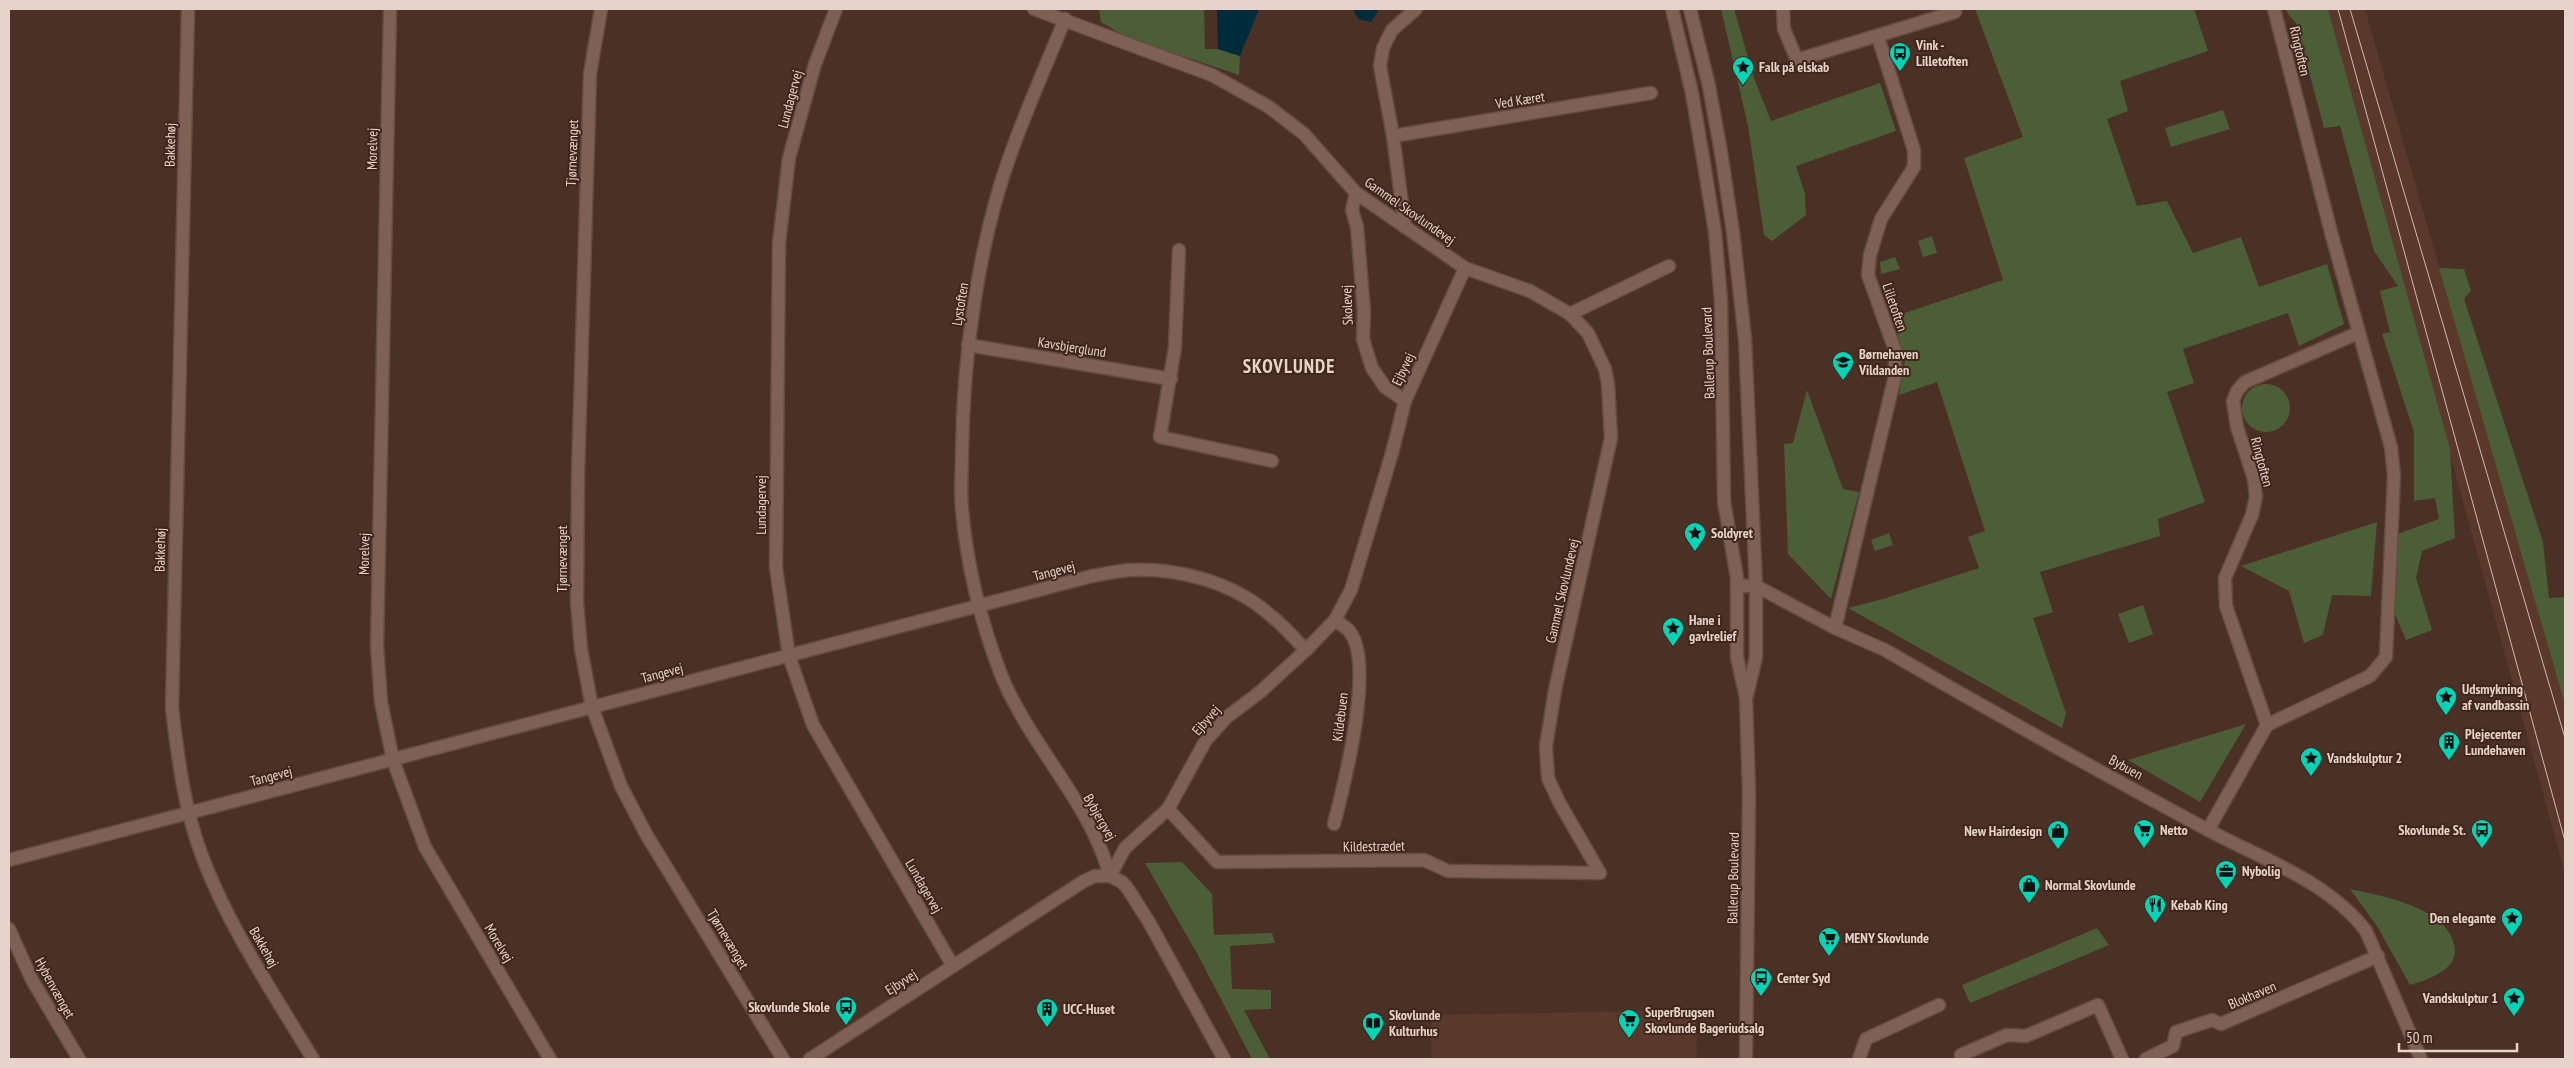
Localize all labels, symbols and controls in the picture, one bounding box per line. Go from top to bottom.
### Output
street label: Ringtoften [2286,24,2314,78]
place label: Vink - Lilletoften [1915,36,1968,70]
bus stop icon: Vink - Lilletoften [1888,41,1912,72]
place icon: Falk på elskab [1731,55,1755,86]
place label: Falk på elskab [1759,58,1829,76]
street label: Lundagervej [774,68,806,130]
street label: Ved Kæret [1493,87,1546,113]
street label: Tjørnevænget [562,119,582,187]
street label: Bakkehøj [161,123,179,167]
street label: Morelvej [363,128,381,170]
street label: Gammel Skovlundevej [1361,173,1459,249]
street label: Lilletoften [1878,280,1912,334]
street label: Lystoften [948,281,972,327]
street label: Skolevej [1337,285,1357,325]
street label: Ballerup Boulevard [1697,307,1719,399]
street label: Kavsbjerglund [1037,333,1107,361]
place label: Børnehaven Vildanden [1858,345,1918,379]
street label: Ejbyvej [1388,350,1418,388]
school or university icon: Børnehaven Vildanden [1831,350,1855,381]
district label: SKOVLUNDE [1243,354,1335,378]
street label: Ringtoften [2247,435,2277,489]
street label: Lundagervej [752,475,770,535]
place icon: Soldyret [1683,521,1707,552]
place label: Soldyret [1711,524,1753,542]
street label: Tjørnevænget [553,525,571,593]
street label: Bakkehøj [151,528,169,572]
street label: Morelvej [355,533,373,575]
street label: Gammel Skovlundevej [1541,537,1583,645]
street label: Tangevej [1031,557,1077,585]
place label: Hane i gavlrelief [1689,611,1738,645]
place icon: Hane i gavlrelief [1661,616,1685,647]
street label: Tangevej [639,659,685,687]
place label: Udsmykning af vandbassin [2462,680,2529,714]
place icon: Udsmykning af vandbassin [2434,685,2458,716]
street label: Kildebuen [1328,692,1352,742]
street label: Ejbyvej [1188,701,1224,739]
place label: Plejecenter Lundehaven [2465,725,2526,759]
building icon: Plejecenter Lundehaven [2437,730,2461,761]
place icon: Vandskulptur 2 [2299,746,2323,777]
place label: Vandskulptur 2 [2326,749,2402,767]
street label: Bybuen [2106,750,2146,784]
street label: Tangevej [248,762,294,790]
street label: Bybjergvej [1079,790,1121,844]
supermarket icon: Netto [2132,818,2156,849]
bus stop icon: Skovlunde St. [2470,818,2494,849]
shop icon: New Hairdesign [2046,819,2070,850]
place label: Netto [2160,821,2188,839]
place label: Skovlunde St. [2398,821,2466,839]
place label: New Hairdesign [1964,822,2042,840]
street label: Ballerup Boulevard [1723,832,1743,924]
street label: Kildestrædet [1343,836,1405,856]
street label: Lundagervej [901,856,947,916]
office icon: Nybolig [2214,859,2238,890]
place label: Nybolig [2242,862,2280,880]
shop icon: Normal Skovlunde [2017,873,2041,904]
place label: Normal Skovlunde [2045,876,2136,894]
restaurant icon: Kebab King [2143,893,2167,924]
place label: Kebab King [2171,896,2228,914]
street label: Tjørnevænget [703,906,753,973]
place icon: Den elegante [2500,906,2524,937]
place label: Den elegante [2430,909,2496,927]
street label: Morelvej [480,920,518,966]
street label: Bakkehøj [245,923,283,971]
supermarket icon: MENY Skovlunde [1817,926,1841,957]
place label: MENY Skovlunde [1845,929,1929,947]
street label: Hybenvænget [31,954,79,1022]
street label: Ejbyvej [882,965,920,999]
bus stop icon: Center Syd [1749,966,1773,997]
place label: Center Syd [1777,969,1830,987]
street label: Blokhaven [2225,977,2279,1013]
place icon: Vandskulptur 1 [2502,986,2526,1017]
place label: Vandskulptur 1 [2422,989,2498,1007]
bus stop icon: Skovlunde Skole [834,995,858,1026]
building icon: UCC-Huset [1035,997,1059,1028]
place label: Skovlunde Skole [748,998,830,1016]
place label: UCC-Huset [1063,1000,1115,1018]
place label: SuperBrugsen Skovlunde Bageriudsalg [1645,1003,1764,1037]
place label: Skovlunde Kulturhus [1389,1006,1441,1040]
supermarket icon: SuperBrugsen Skovlunde Bageriudsalg [1617,1008,1641,1039]
library icon: Skovlunde Kulturhus [1361,1011,1385,1042]
scale bar [2399,1020,2516,1052]
text: 50 m [2406,1028,2432,1047]

